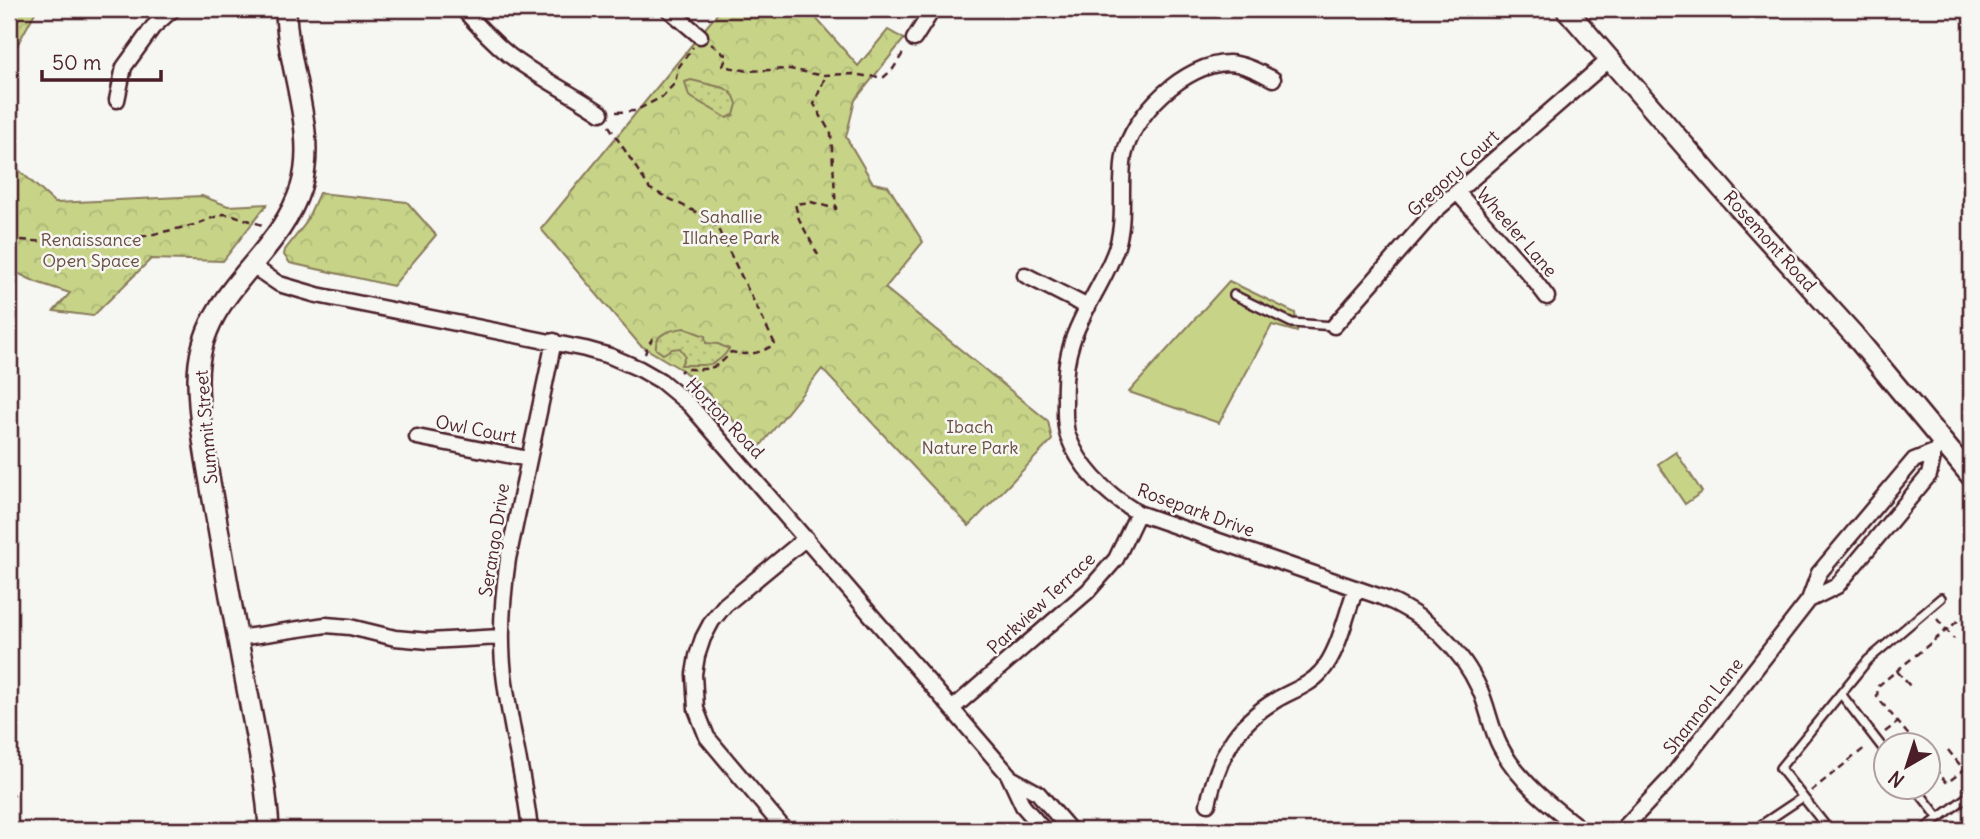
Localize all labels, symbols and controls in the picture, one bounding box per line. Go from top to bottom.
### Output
scale bar [42,38,161,82]
text: 50 m [52,49,101,76]
street label: Gregory Court [1402,125,1504,221]
street label: Wheeler Lane [1472,182,1562,282]
street label: Rosemont Road [1719,186,1822,297]
park label: Sahallie Illahee Park [682,205,780,249]
park label: Renaissance Open Space [40,228,142,272]
street label: Summit Street [190,369,222,485]
street label: Horton Road [681,373,770,464]
street label: Owl Court [434,410,518,448]
park label: Ibach Nature Park [921,415,1019,459]
street label: Rosepark Drive [1134,478,1258,542]
street label: Serango Drive [474,482,514,598]
street label: Parkview Terrace [982,547,1100,659]
street label: Shannon Lane [1658,653,1748,759]
north arrow [1871,730,1941,800]
text: N [1884,766,1909,793]

